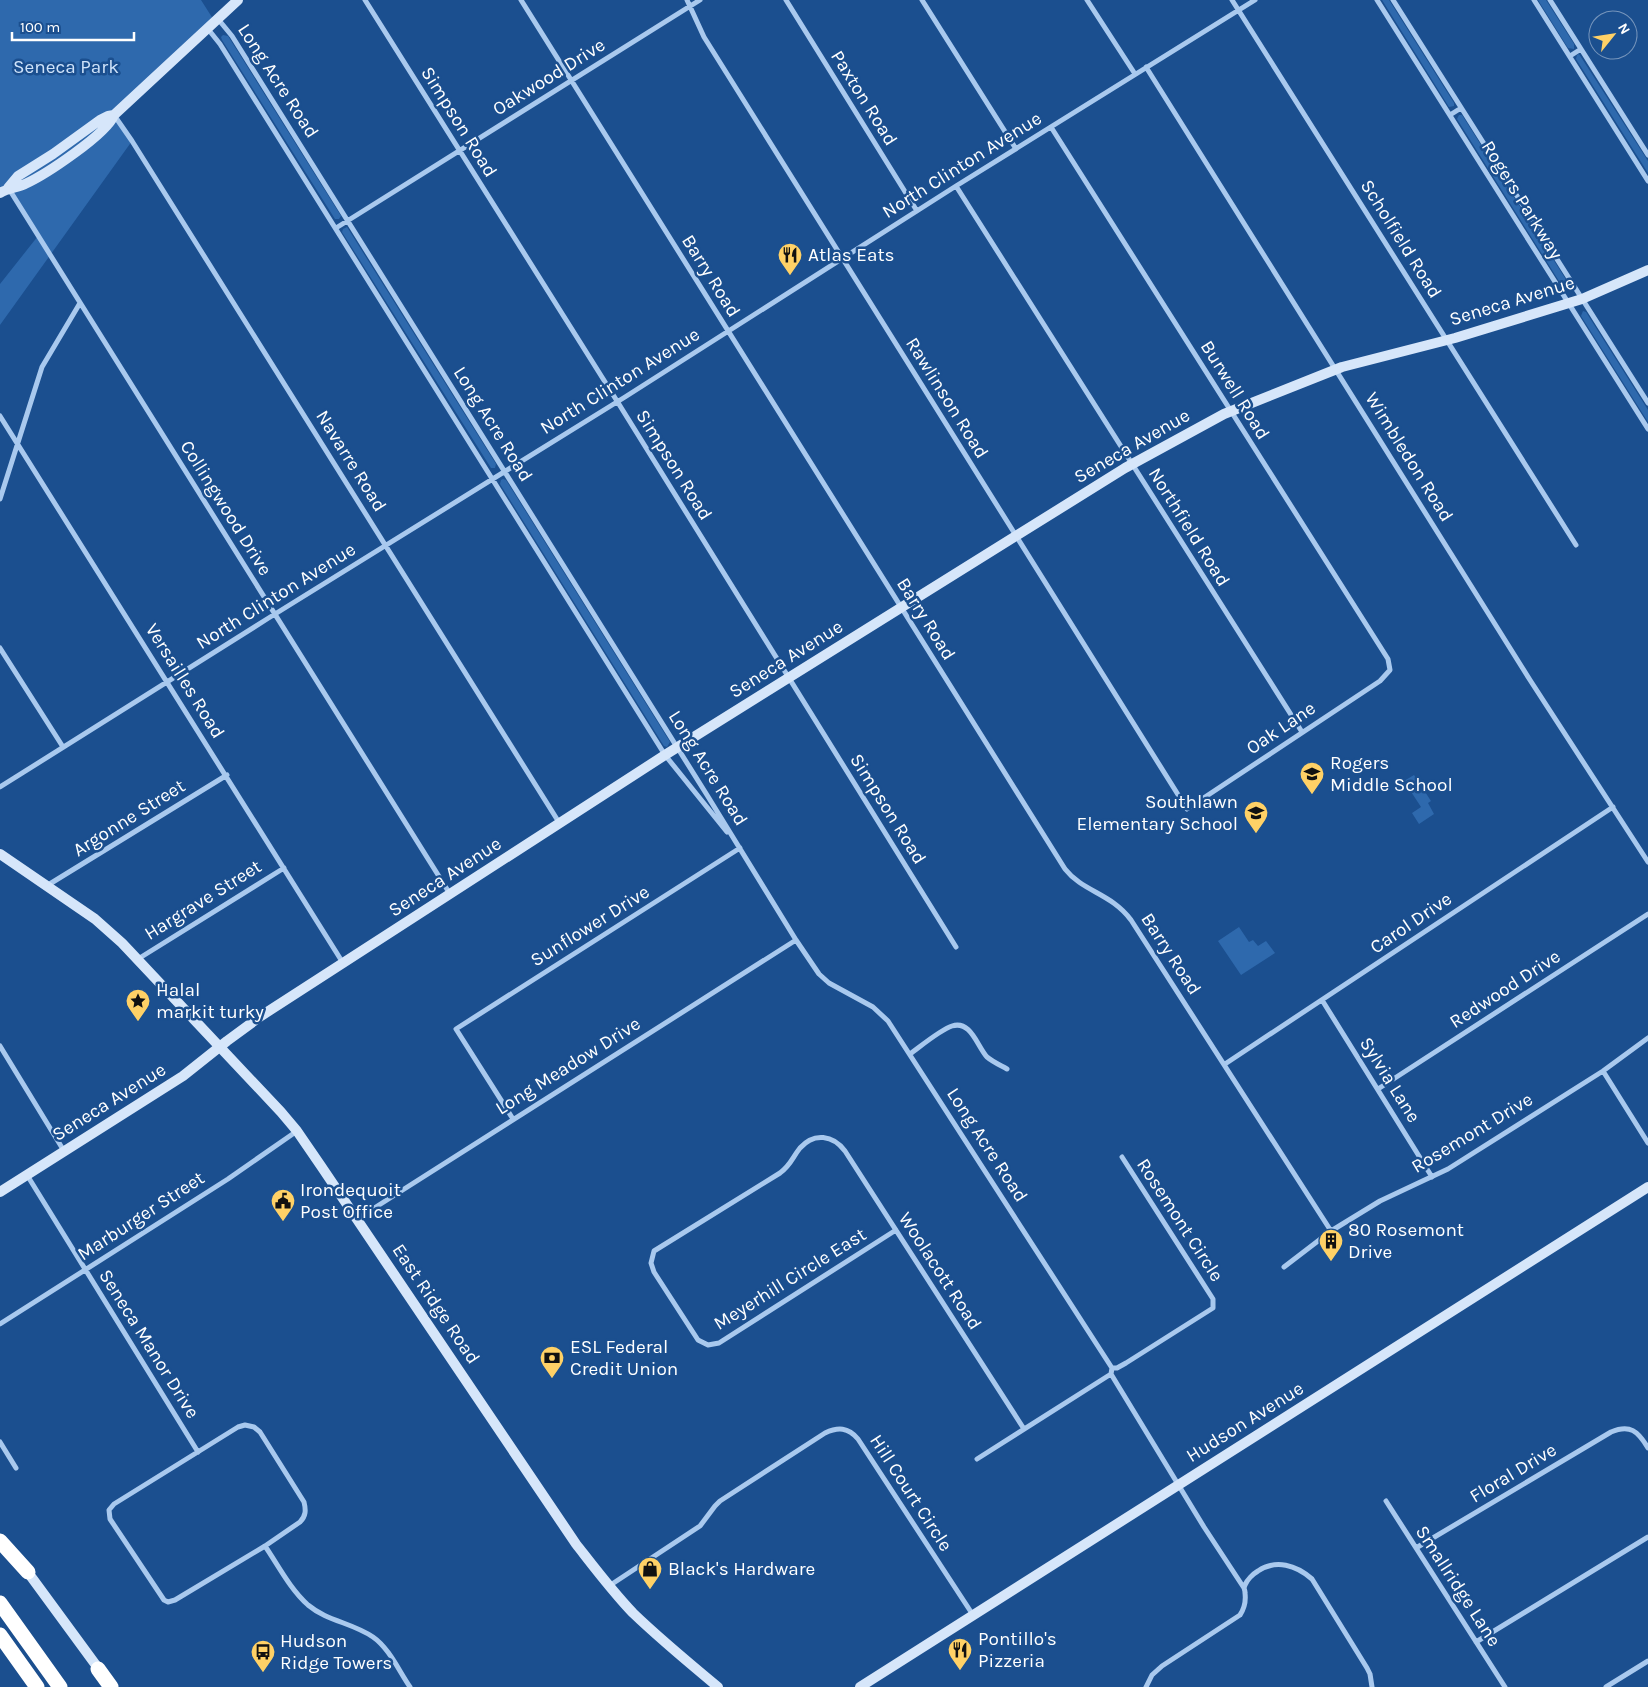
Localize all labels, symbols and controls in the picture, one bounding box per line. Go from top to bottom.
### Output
scale bar [12,10,135,42]
north arrow [1588,10,1638,60]
text: 100 m [20,18,60,36]
street label: Long Acre Road [233,20,323,142]
text: N [1614,20,1634,37]
street label: Oakwood Drive [489,34,609,120]
street label: Paxton Road [826,46,902,150]
park label: Seneca Park [13,56,119,78]
street label: Simpson Road [416,63,502,181]
street label: North Clinton Avenue [878,107,1046,223]
street label: Rogers Parkway [1477,137,1567,263]
street label: Scholfield Road [1356,176,1446,302]
street label: Barry Road [677,231,745,321]
restaurant icon: Atlas Eats [777,242,803,276]
place label: Atlas Eats [808,244,895,266]
street label: Seneca Avenue [1447,272,1577,330]
street label: North Clinton Avenue [536,323,704,439]
street label: Rawlinson Road [901,333,993,463]
street label: Burwell Road [1196,336,1274,444]
street label: Long Acre Road [449,362,537,486]
street label: Wimbledon Road [1360,388,1458,526]
street label: Seneca Avenue [1070,404,1194,488]
street label: Navarre Road [311,406,391,516]
street label: Simpson Road [631,406,717,524]
street label: Collingwood Drive [176,436,276,580]
street label: Northfield Road [1144,464,1234,590]
street label: North Clinton Avenue [192,538,360,654]
street label: Barry Road [892,574,960,664]
street label: Seneca Avenue [725,615,847,703]
street label: Versailles Road [141,619,229,743]
street label: Oak Lane [1242,697,1320,759]
street label: Long Acre Road [664,706,752,830]
street label: Simpson Road [845,750,931,868]
place label: Rogers Middle School [1330,752,1453,796]
school or university icon: Rogers Middle School [1299,761,1325,795]
street label: Argonne Street [69,775,189,861]
place label: Southlawn Elementary School [1077,791,1238,835]
school or university icon: Southlawn Elementary School [1243,800,1269,834]
street label: Seneca Avenue [385,832,505,922]
street label: Hargrave Street [140,855,266,945]
street label: Sunflower Drive [527,881,653,971]
street label: Carol Drive [1366,888,1456,958]
street label: Barry Road [1136,909,1206,999]
street label: Redwood Drive [1446,945,1564,1033]
place label: Halal markit turky [156,979,264,1023]
place icon: Halal markit turky [125,988,151,1022]
street label: Long Meadow Drive [492,1013,644,1119]
street label: Sylvia Lane [1355,1033,1425,1127]
street label: Seneca Avenue [48,1058,170,1146]
street label: Long Acre Road [942,1084,1032,1206]
street label: Rosemont Drive [1407,1088,1537,1178]
street label: Rosemont Circle [1132,1154,1228,1286]
street label: Marburger Street [73,1167,209,1265]
place label: Irondequoit Post Office [300,1179,401,1223]
public building icon: Irondequoit Post Office [270,1188,296,1222]
street label: Woolacott Road [894,1208,986,1334]
place label: 80 Rosemont Drive [1348,1219,1464,1263]
street label: Meyerhill Circle East [710,1223,870,1335]
building icon: 80 Rosemont Drive [1318,1228,1344,1262]
street label: East Ridge Road [388,1240,484,1368]
street label: Seneca Manor Drive [94,1265,204,1423]
place label: ESL Federal Credit Union [570,1336,678,1380]
bank icon: ESL Federal Credit Union [539,1345,565,1379]
street label: Hudson Avenue [1182,1377,1308,1467]
street label: Hill Court Circle [865,1431,957,1555]
street label: Floral Drive [1466,1439,1560,1507]
street label: Smallridge Lane [1411,1521,1505,1651]
shop icon: Black's Hardware [637,1556,663,1590]
place label: Black's Hardware [668,1558,815,1580]
place label: Pontillo's Pizzeria [978,1628,1057,1672]
place label: Hudson Ridge Towers [280,1630,392,1674]
restaurant icon: Pontillo's Pizzeria [947,1637,973,1671]
bus stop icon: Hudson Ridge Towers [250,1639,276,1673]

